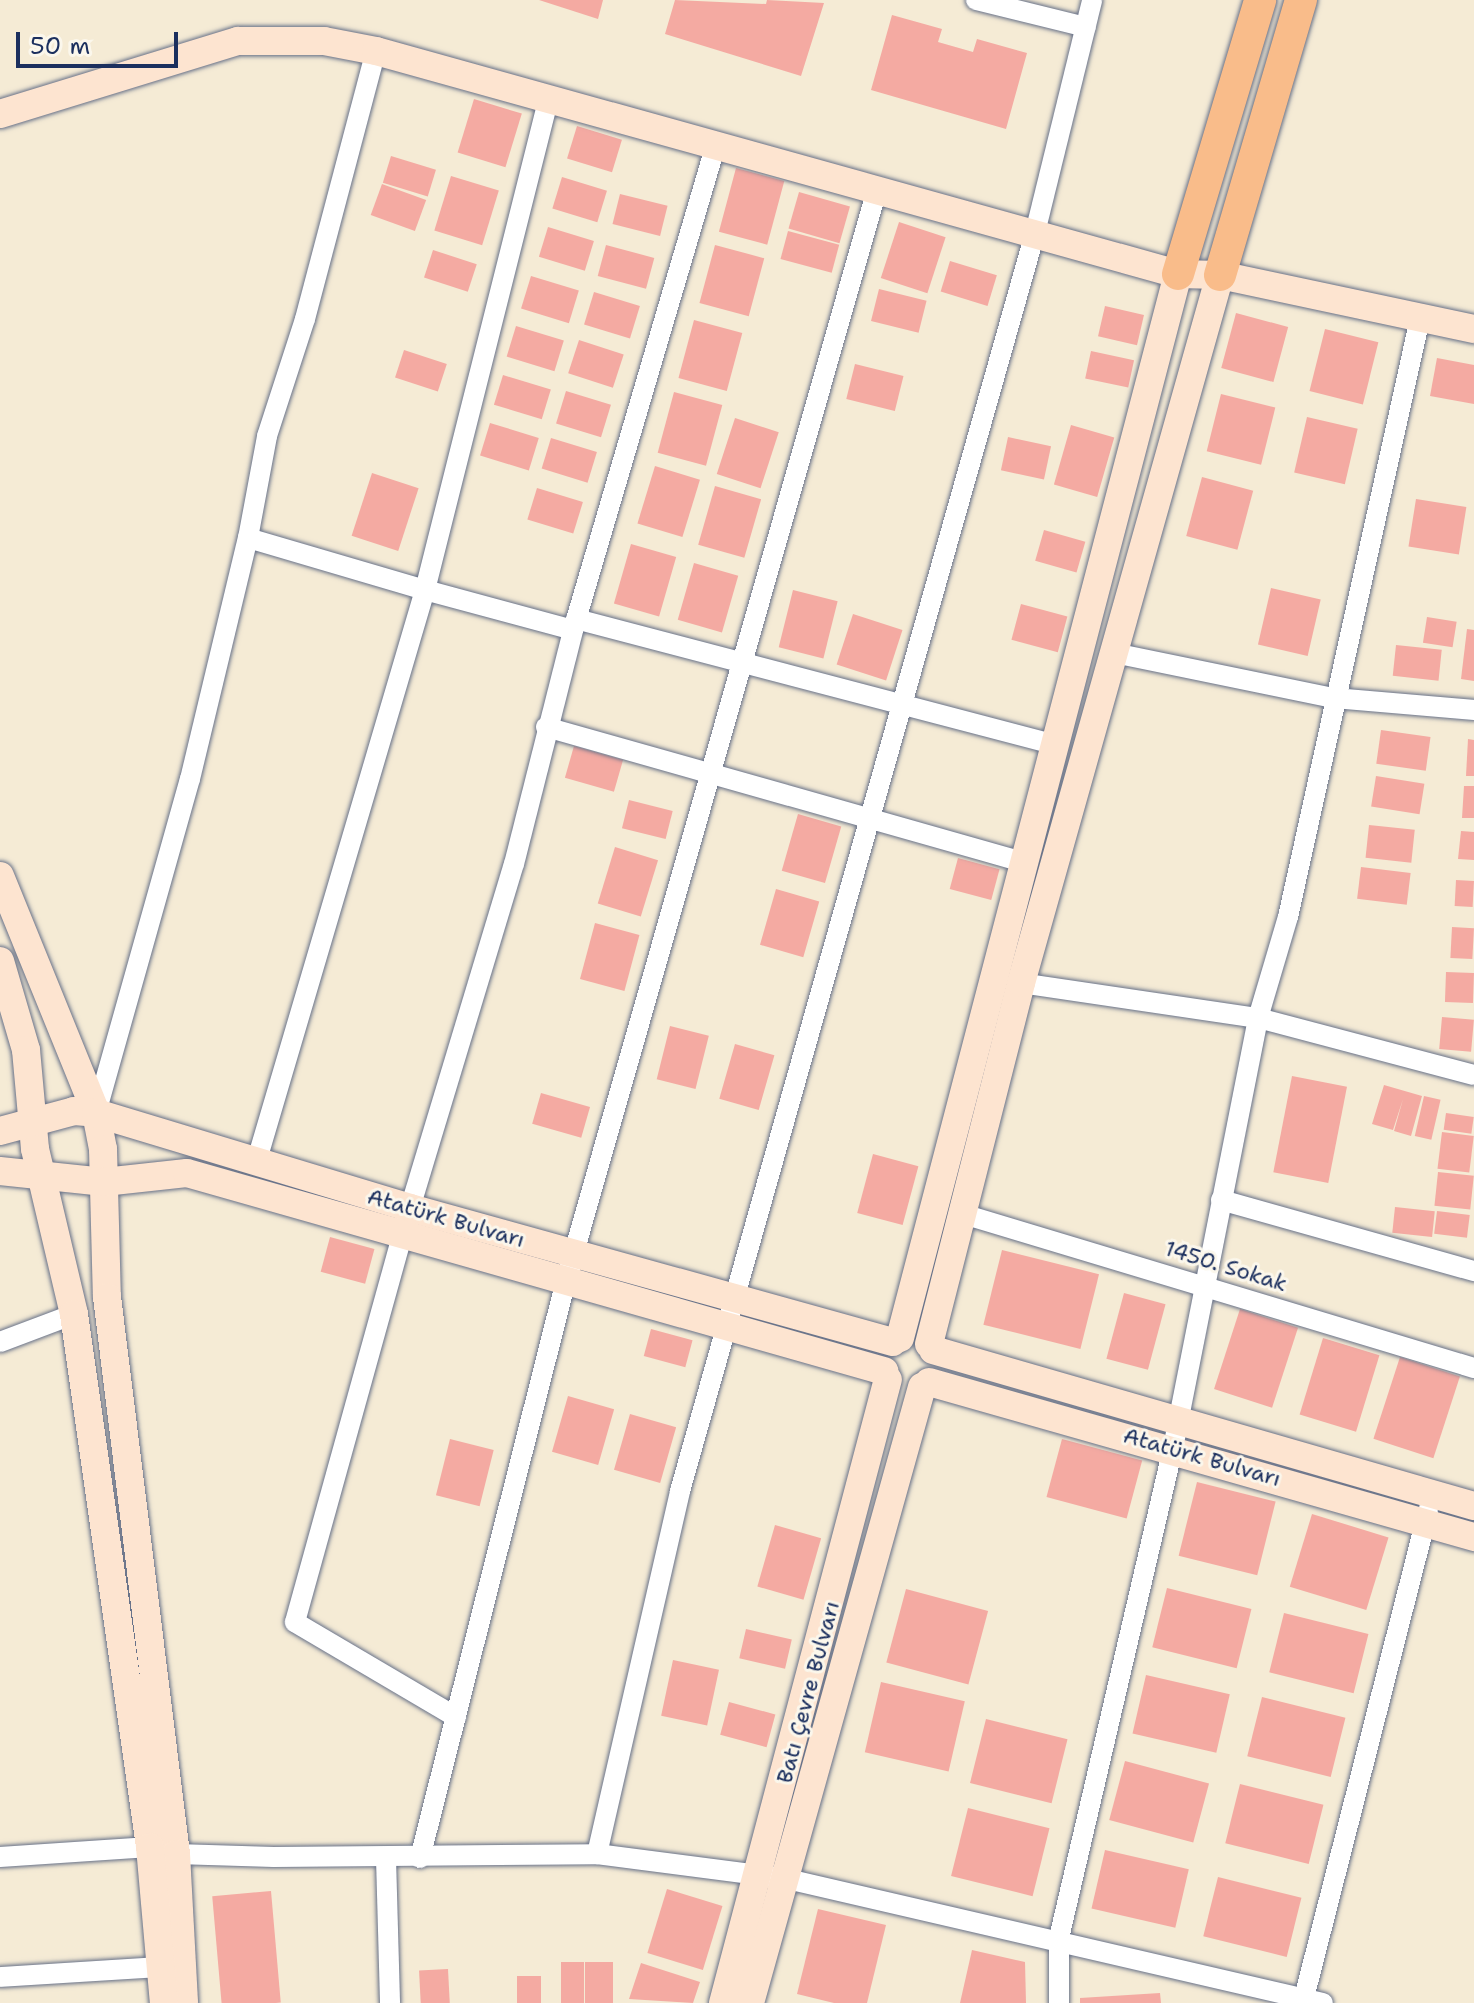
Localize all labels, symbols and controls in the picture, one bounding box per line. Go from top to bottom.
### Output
scale bar [20,16,182,66]
text: 50 m [30,30,90,62]
street label: Atatürk Bulvarı [364,1183,528,1253]
street label: 1450. Sokak [1162,1235,1290,1297]
street label: Atatürk Bulvarı [1120,1422,1284,1492]
street label: Batı Çevre Bulvarı [771,1598,845,1786]

